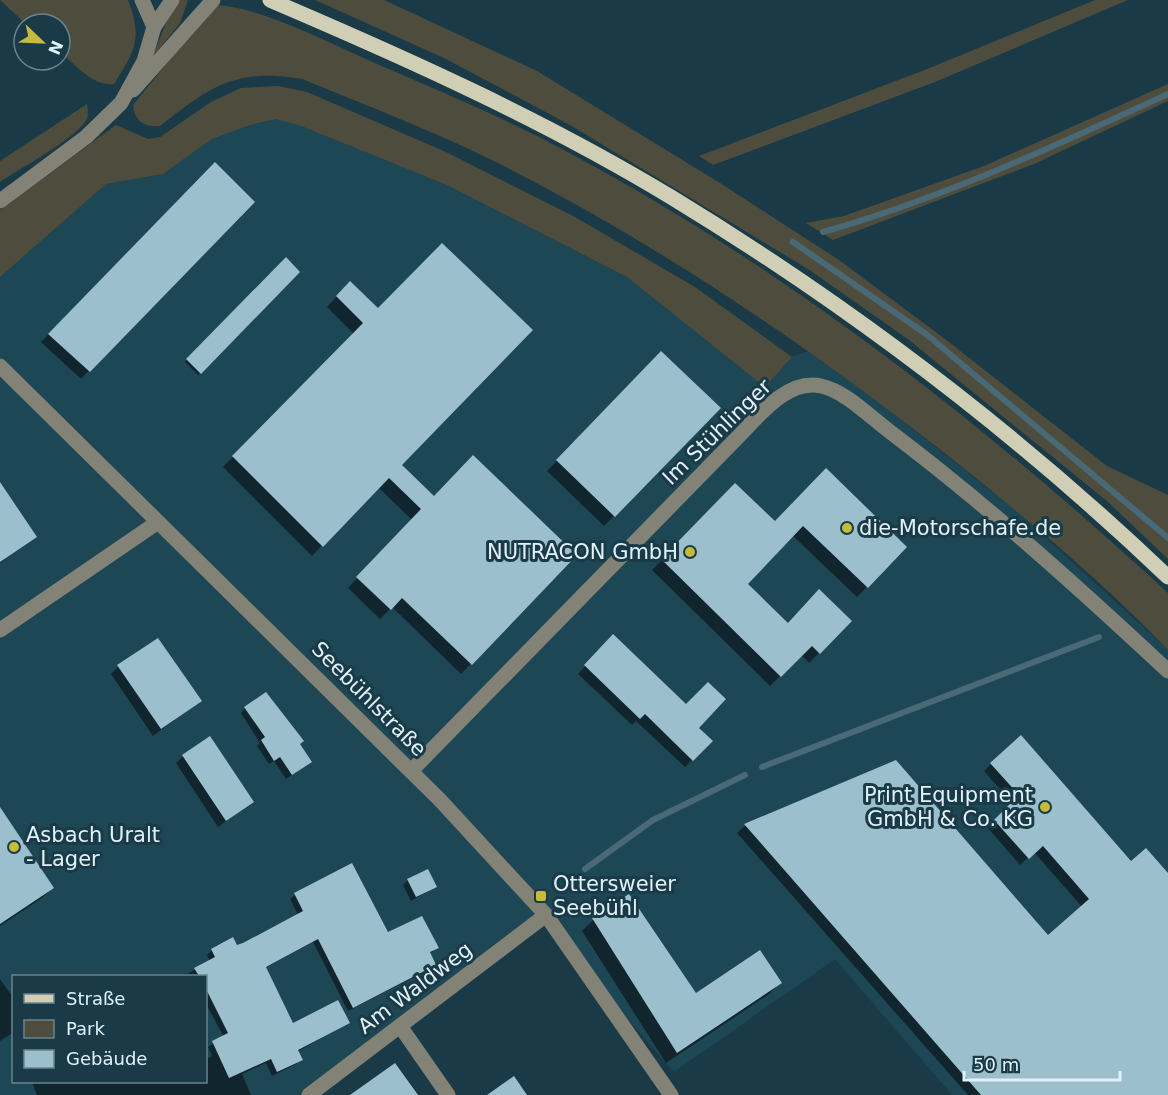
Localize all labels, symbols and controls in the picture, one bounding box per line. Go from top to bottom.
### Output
north arrow [12,12,72,72]
text: N [44,38,67,58]
street label: Im Stühlinger [658,374,776,490]
place label: die-Motorschafe.de [859,516,1061,540]
marker: die-Motorschafe.de [840,521,854,535]
place label: NUTRACON GmbH [487,540,678,564]
marker: NUTRACON GmbH [683,545,697,559]
street label: Seebühlstraße [307,637,431,761]
place label: Print Equipment GmbH & Co. KG [864,783,1033,831]
marker: Print Equipment GmbH & Co. KG [1038,800,1052,814]
place label: Asbach Uralt - Lager [26,823,160,871]
marker: Asbach Uralt - Lager [7,840,21,854]
place label: Ottersweier Seebühl [553,872,676,920]
marker: Ottersweier Seebühl [534,889,548,903]
street label: Am Waldweg [353,937,477,1039]
legend [12,975,207,1083]
text: Straße [66,988,125,1009]
text: Park [66,1018,105,1039]
scale bar [964,1044,1120,1082]
text: Gebäude [66,1048,147,1069]
text: 50 m [973,1054,1019,1075]

